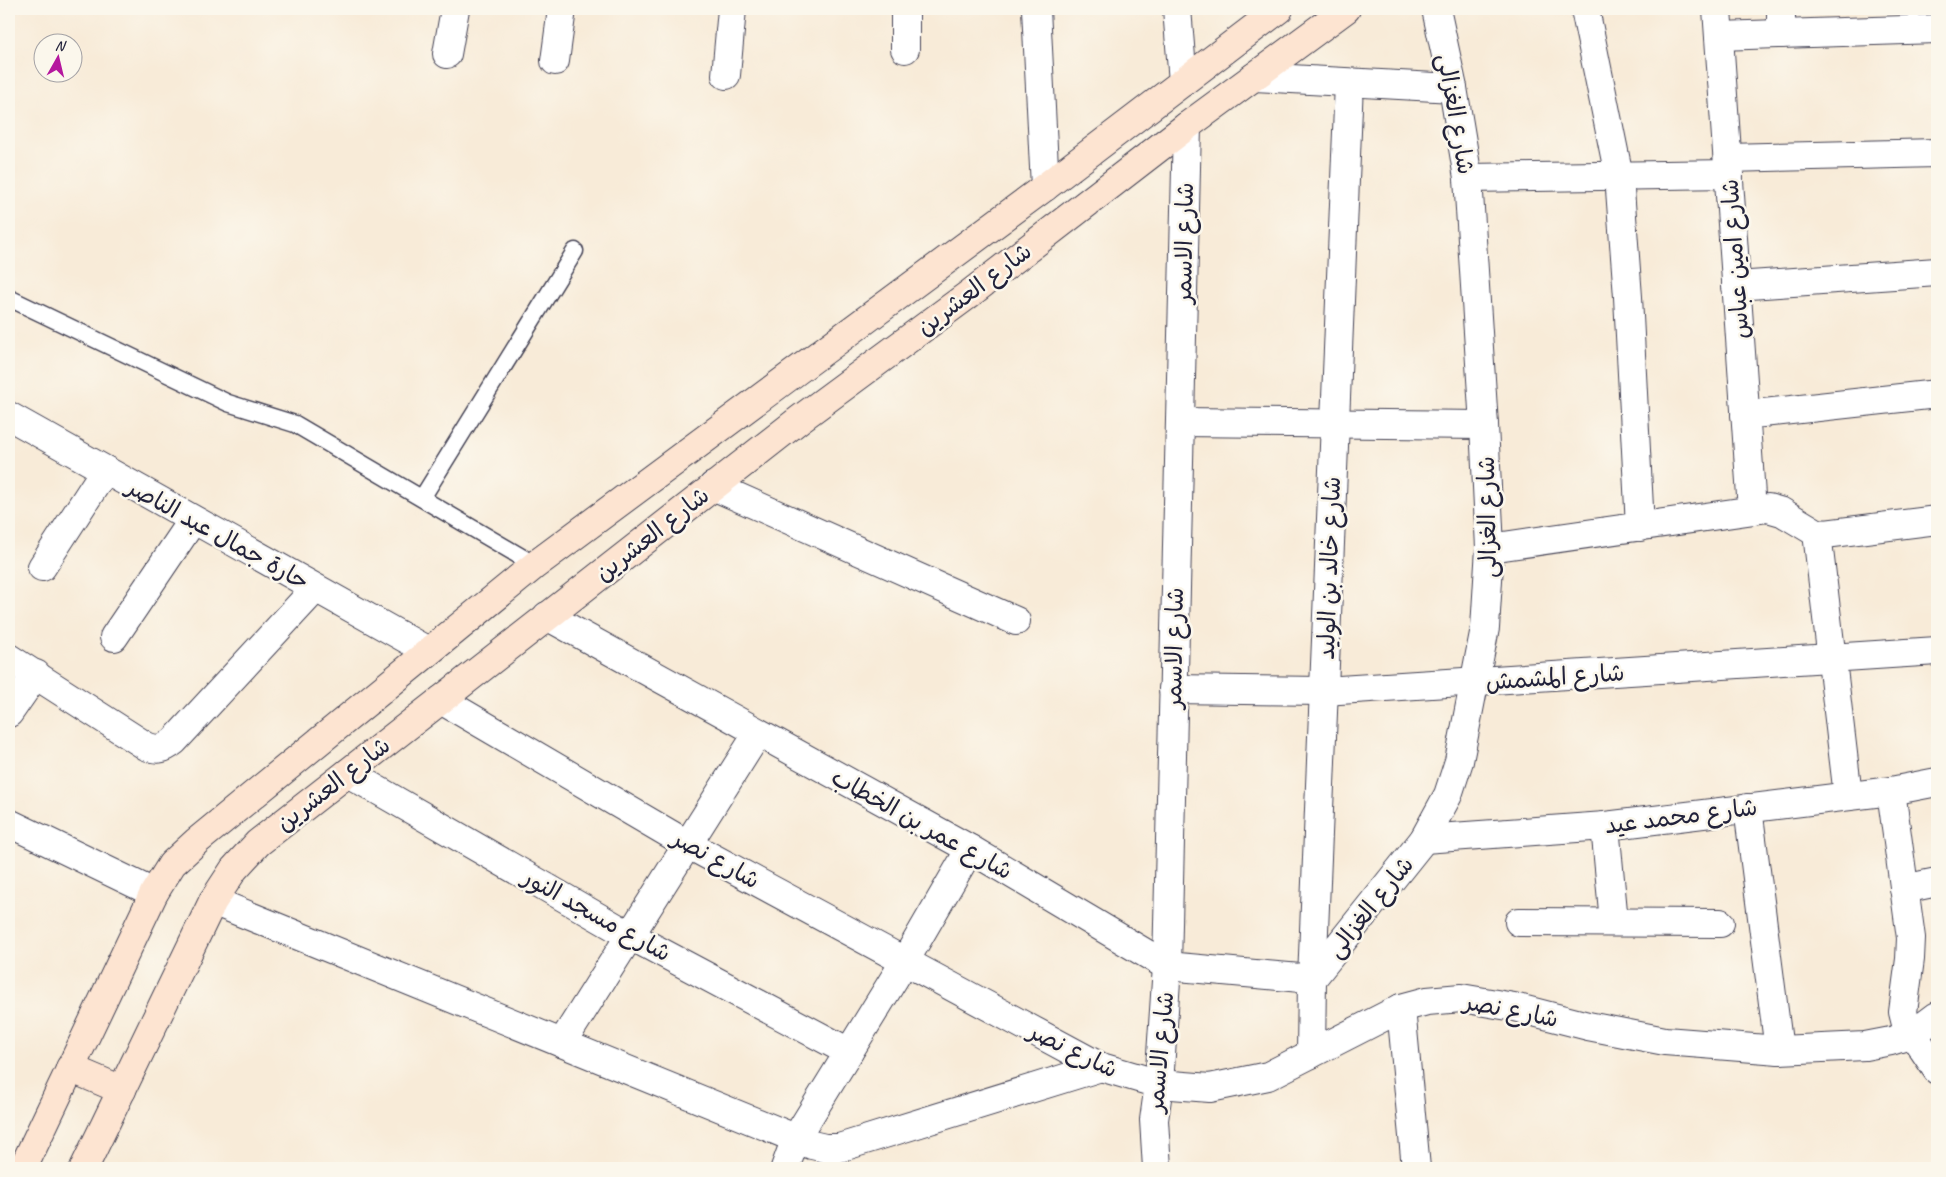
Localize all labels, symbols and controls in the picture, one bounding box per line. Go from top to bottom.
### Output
north arrow [32,32,82,82]
text: N [54,37,68,55]
street label: شارع الغزالى [1429,51,1481,177]
street label: شارع امين عباس [1714,178,1758,340]
street label: شارع الاسمر [1168,182,1202,306]
street label: شارع العشرين [910,236,1039,344]
street label: شارع الغزالى [1471,456,1505,578]
street label: حارة جمال عبد الناصر [120,470,314,597]
street label: شارع خالد بن الوليد [1311,476,1349,660]
street label: شارع العشرين [589,480,716,590]
street label: شارع الاسمر [1158,587,1192,711]
street label: شارع المشمش [1485,657,1626,699]
street label: شارع العشرين [270,730,397,840]
street label: شارع عمر بن الخطاب [825,762,1018,888]
street label: شارع محمد عيد [1603,792,1759,842]
street label: شارع نصر [664,822,765,897]
street label: شارع الغزالى [1320,850,1422,965]
street label: شارع مسجد النور [515,861,676,970]
street label: شارع نصر [1459,986,1561,1036]
street label: شارع الاسمر [1140,990,1182,1116]
street label: شارع نصر [1021,1015,1123,1086]

